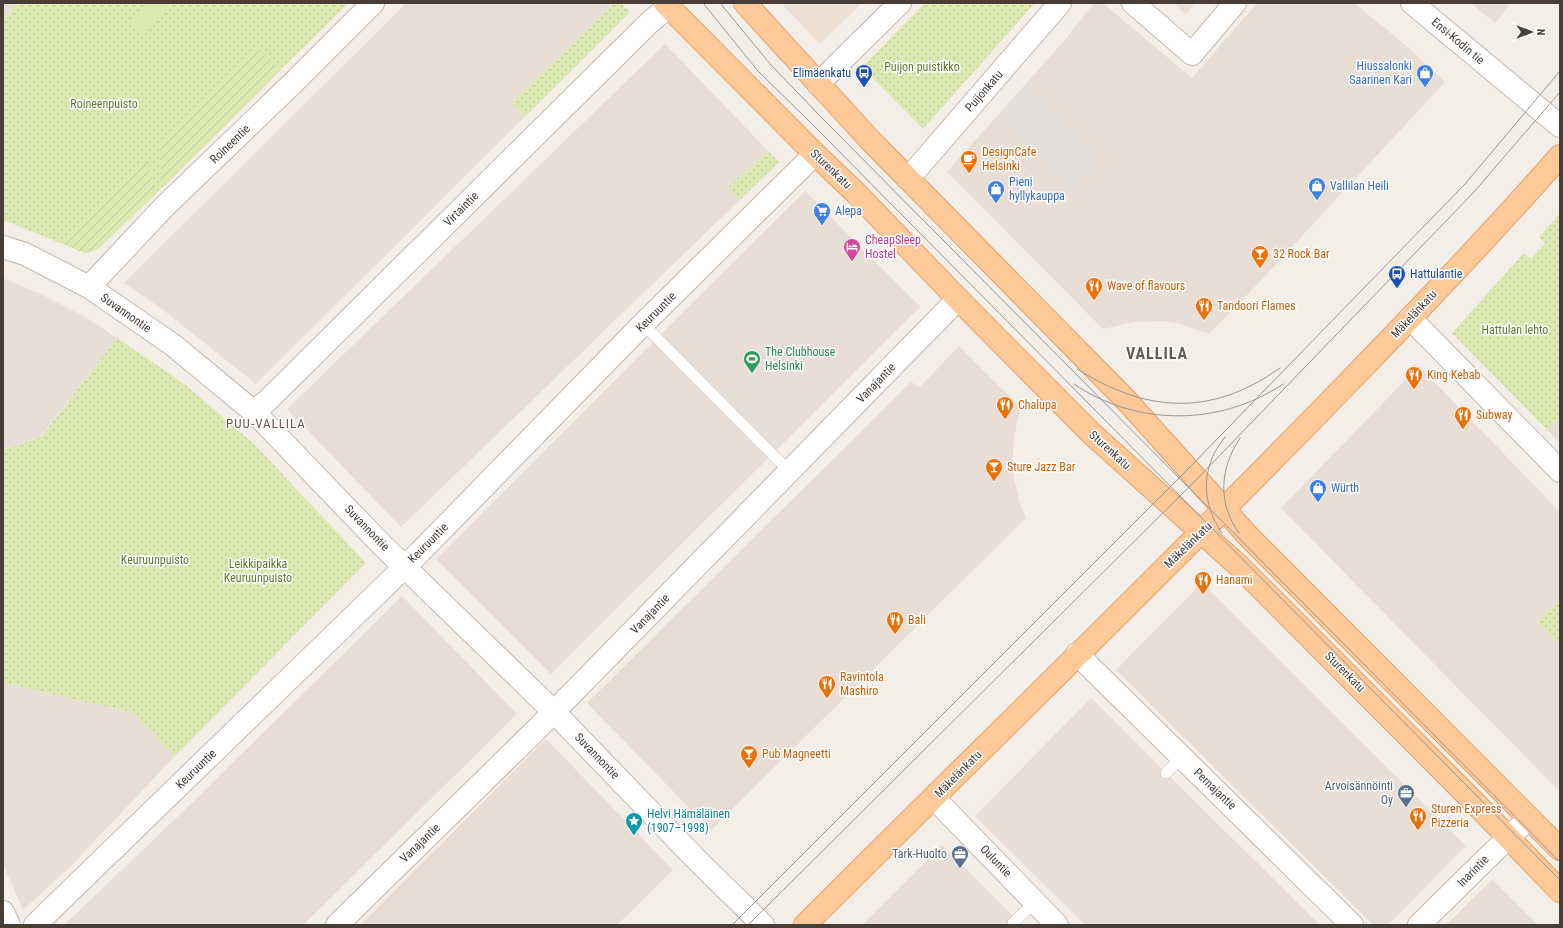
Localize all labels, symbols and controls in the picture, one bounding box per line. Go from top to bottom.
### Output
north arrow [1511,12,1551,52]
street label: Ensi-Kodin tie [1429,15,1488,67]
text: N [1534,29,1547,36]
place label: Hiussalonki Saarinen Kari [1349,59,1412,87]
park label: Puijon puistikko [884,60,960,74]
bus stop icon: Elimäenkatu [854,63,874,88]
shop icon: Hiussalonki Saarinen Kari [1415,63,1435,88]
place label: Elimäenkatu [793,66,851,80]
street label: Puijonkatu [962,67,1006,115]
park label: Roineenpuisto [70,97,138,111]
street label: Roineentie [207,121,253,166]
place label: DesignCafe Helsinki [982,145,1037,173]
street label: Sturenkatu [808,146,854,192]
cafe icon: DesignCafe Helsinki [959,149,979,174]
place label: Pieni hyllykauppa [1009,175,1065,203]
shop icon: Vallilan Heili [1307,176,1327,201]
shop icon: Pieni hyllykauppa [986,179,1006,204]
place label: Vallilan Heili [1330,179,1389,193]
street label: Virtaintie [441,189,481,229]
supermarket icon: Alepa [812,201,832,226]
place label: Alepa [835,204,862,218]
place label: CheapSleep Hostel [865,233,921,261]
hotel icon: CheapSleep Hostel [842,237,862,262]
bar icon: 32 Rock Bar [1250,244,1270,269]
place label: 32 Rock Bar [1273,247,1330,261]
bus stop icon: Hattulantie [1387,264,1407,289]
place label: Hattulantie [1410,267,1463,281]
restaurant icon: Wave of flavours [1084,276,1104,301]
place label: Wave of flavours [1107,279,1185,293]
street label: Mäkelänkatu [1388,287,1440,341]
street label: Keuruuntie [633,289,679,335]
street label: Suvannontie [98,291,154,336]
restaurant icon: Tandoori Flames [1194,296,1214,321]
place label: Tandoori Flames [1217,299,1296,313]
park label: Hattulan lehto [1482,323,1548,337]
district label: VALLILA [1126,344,1188,363]
place label: The Clubhouse Helsinki [765,345,836,373]
sports icon: The Clubhouse Helsinki [742,349,762,374]
street label: Vanajantie [854,360,899,406]
restaurant icon: King Kebab [1404,365,1424,390]
place label: King Kebab [1427,368,1480,382]
restaurant icon: Chalupa [995,395,1015,420]
place label: Chalupa [1018,398,1057,412]
restaurant icon: Subway [1453,405,1473,430]
place label: Subway [1476,408,1512,422]
district label: PUU-VALLILA [226,416,306,431]
street label: Sturenkatu [1086,428,1134,472]
bar icon: Sture Jazz Bar [984,457,1004,482]
place label: Sture Jazz Bar [1007,460,1076,474]
shop icon: Würth [1308,478,1328,503]
place label: Würth [1331,481,1359,495]
street label: Suvannontie [342,502,393,554]
street label: Mäkelänkatu [1161,519,1215,571]
street label: Keuruuntie [405,520,451,566]
park label: Keuruunpuisto [121,553,189,567]
park label: Leikkipaikka Keuruunpuisto [224,557,292,585]
restaurant icon: Hanami [1193,570,1213,595]
place label: Hanami [1216,573,1253,587]
street label: Vanajantie [628,591,673,637]
restaurant icon: Bali [885,610,905,635]
place label: Bali [908,613,926,627]
street label: Sturenkatu [1322,649,1368,695]
place label: Ravintola Mashiro [840,670,884,698]
restaurant icon: Ravintola Mashiro [817,674,837,699]
street label: Suvannontie [572,730,623,782]
bar icon: Pub Magneetti [739,744,759,769]
street label: Keuruuntie [173,746,219,792]
place label: Pub Magneetti [762,747,831,761]
street label: Mäkelänkatu [932,748,984,800]
street label: Pernajantie [1191,765,1239,813]
place label: Arvoisännöinti Oy [1325,779,1393,807]
office icon: Arvoisännöinti Oy [1396,783,1416,808]
place label: Sturen Express Pizzeria [1431,802,1502,830]
restaurant icon: Sturen Express Pizzeria [1408,806,1428,831]
place label: Helvi Hämäläinen (1907–1998) [647,807,730,835]
place icon: Helvi Hämäläinen (1907–1998) [624,811,644,836]
street label: Vanajantie [397,820,443,865]
street label: Ouluntie [977,842,1015,880]
office icon: Tark-Huolto [950,844,970,869]
place label: Tark-Huolto [892,847,947,861]
street label: Inarintie [1454,852,1492,890]

